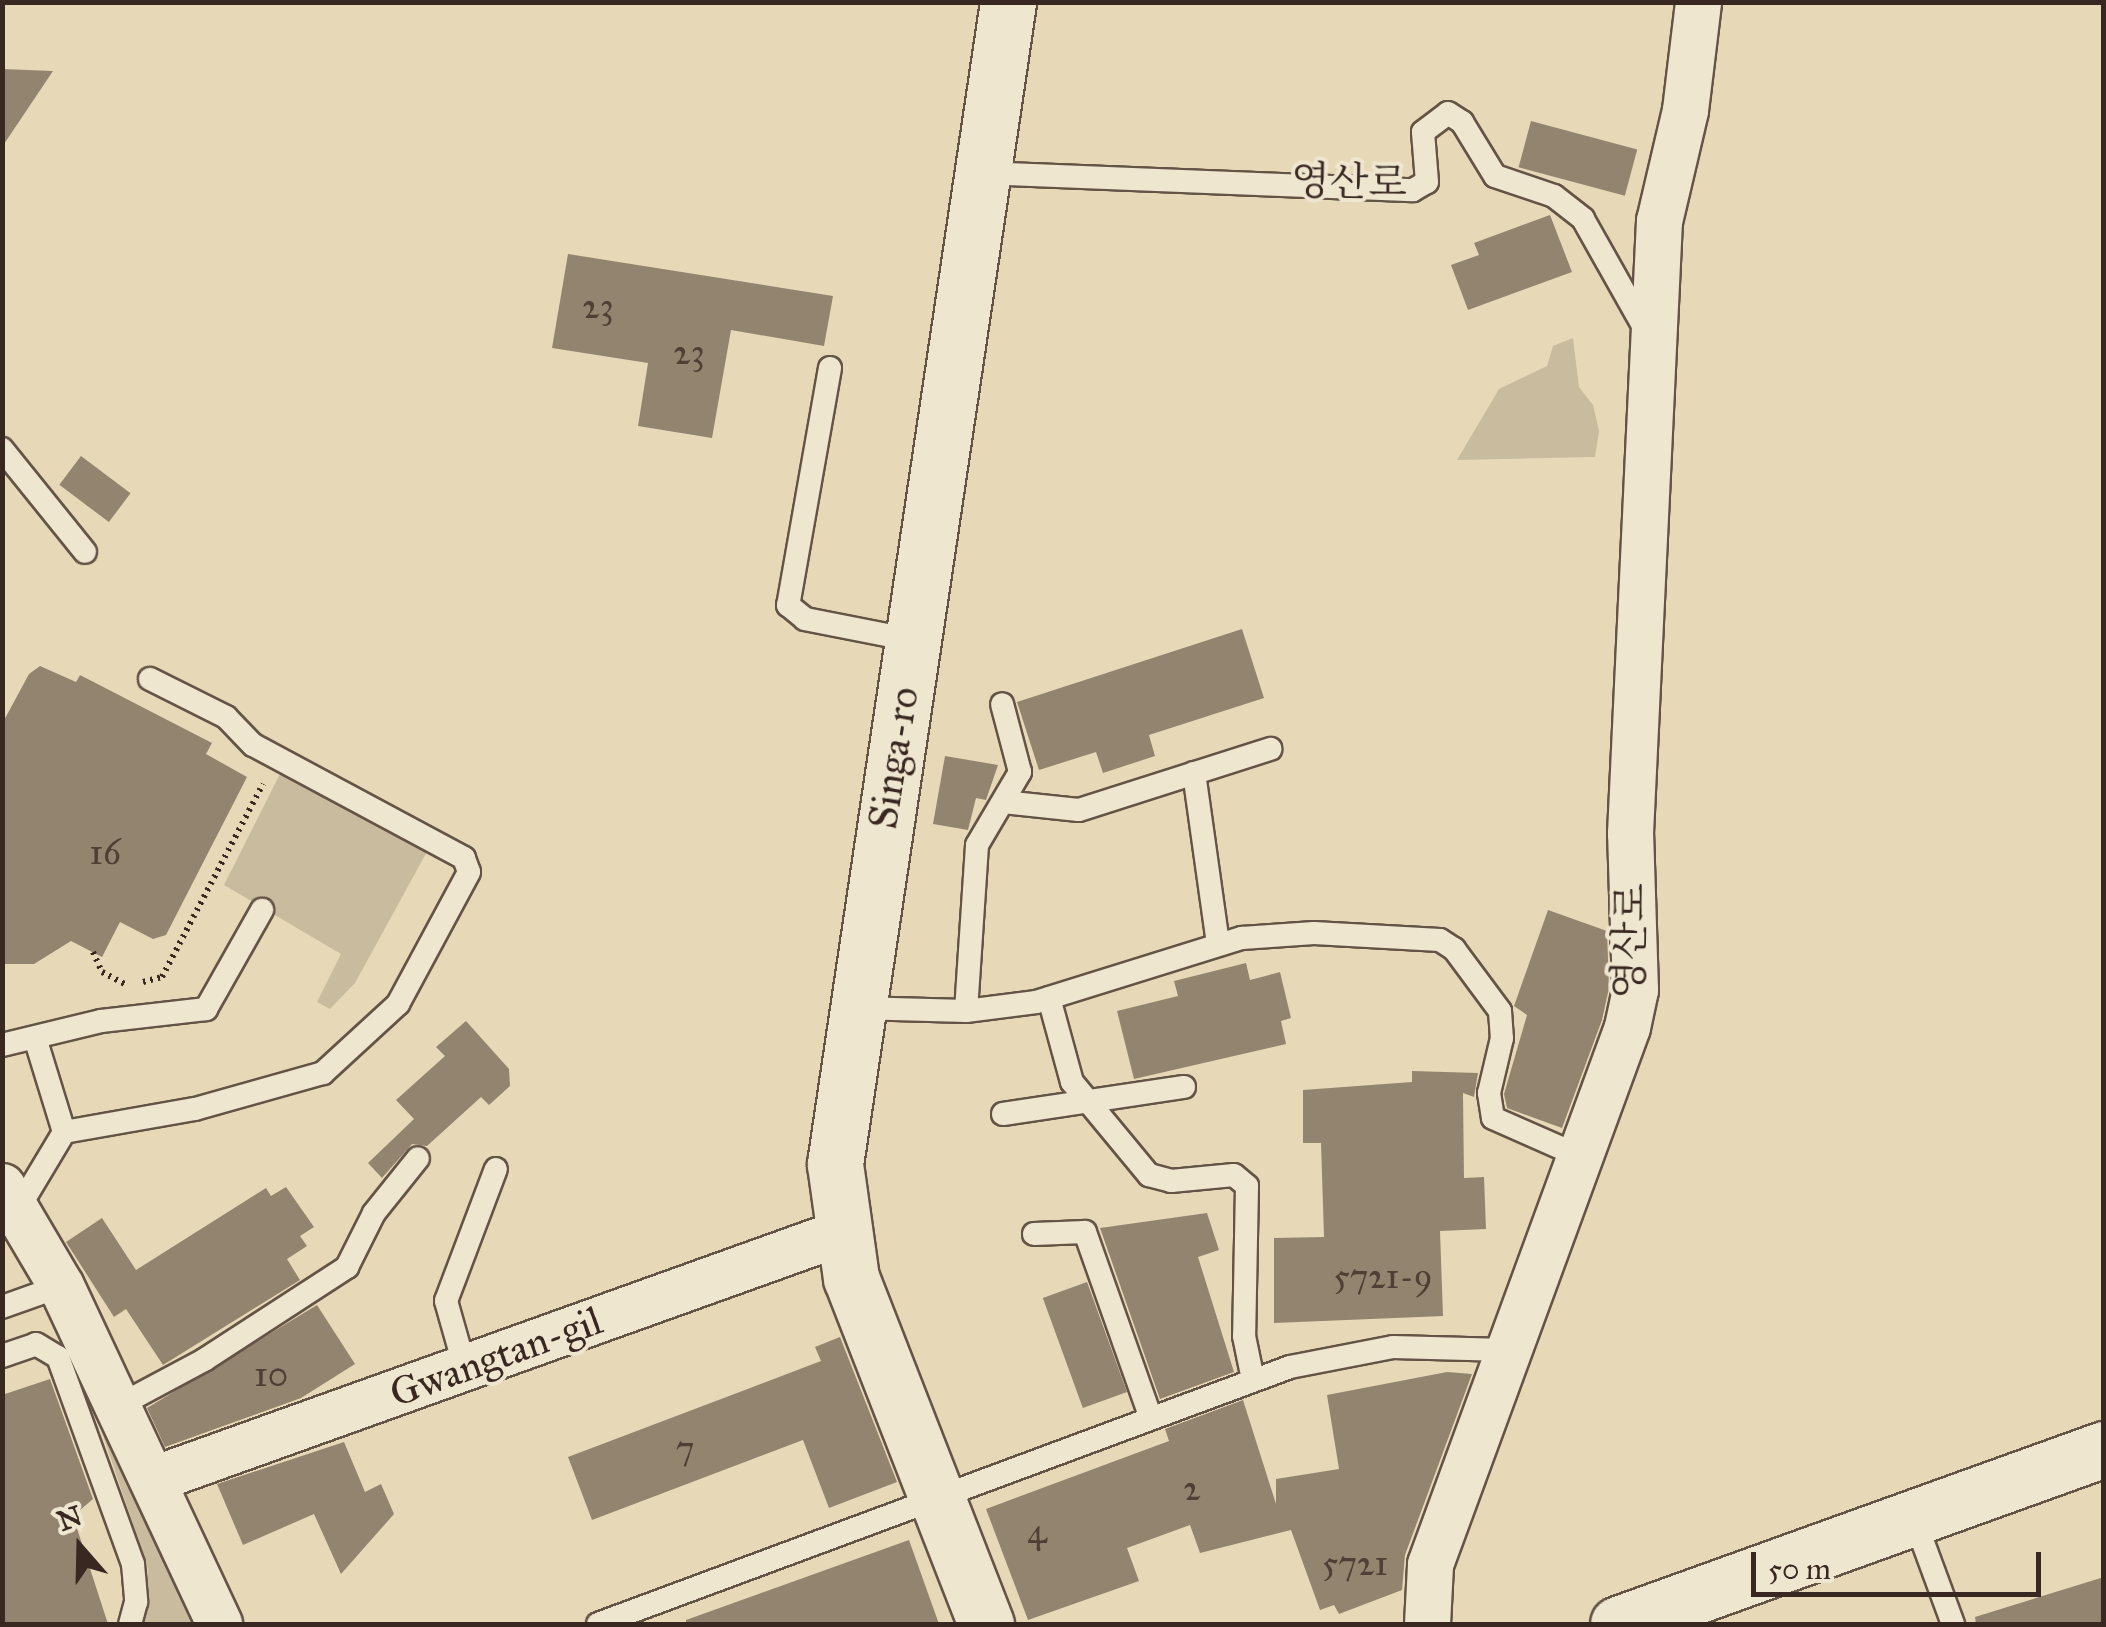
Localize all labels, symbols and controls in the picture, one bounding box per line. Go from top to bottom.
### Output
street label: 영산로 [1291,157,1407,207]
house number: 23 [582,286,614,328]
house number: 23 [673,332,705,374]
street label: Singa-ro [859,684,929,832]
house number: 16 [89,832,121,874]
street label: 영산로 [1605,883,1655,999]
house number: 5721-9 [1333,1256,1433,1298]
street label: Gwangtan-gil [383,1296,609,1418]
house number: 10 [254,1354,288,1396]
house number: 7 [676,1428,694,1470]
house number: 2 [1183,1468,1201,1510]
north arrow [30,1497,130,1597]
text: N [52,1498,87,1539]
house number: 4 [1027,1511,1047,1553]
scale bar [1756,1532,2046,1594]
house number: 5721 [1322,1543,1388,1585]
text: 50 m [1768,1551,1831,1587]

